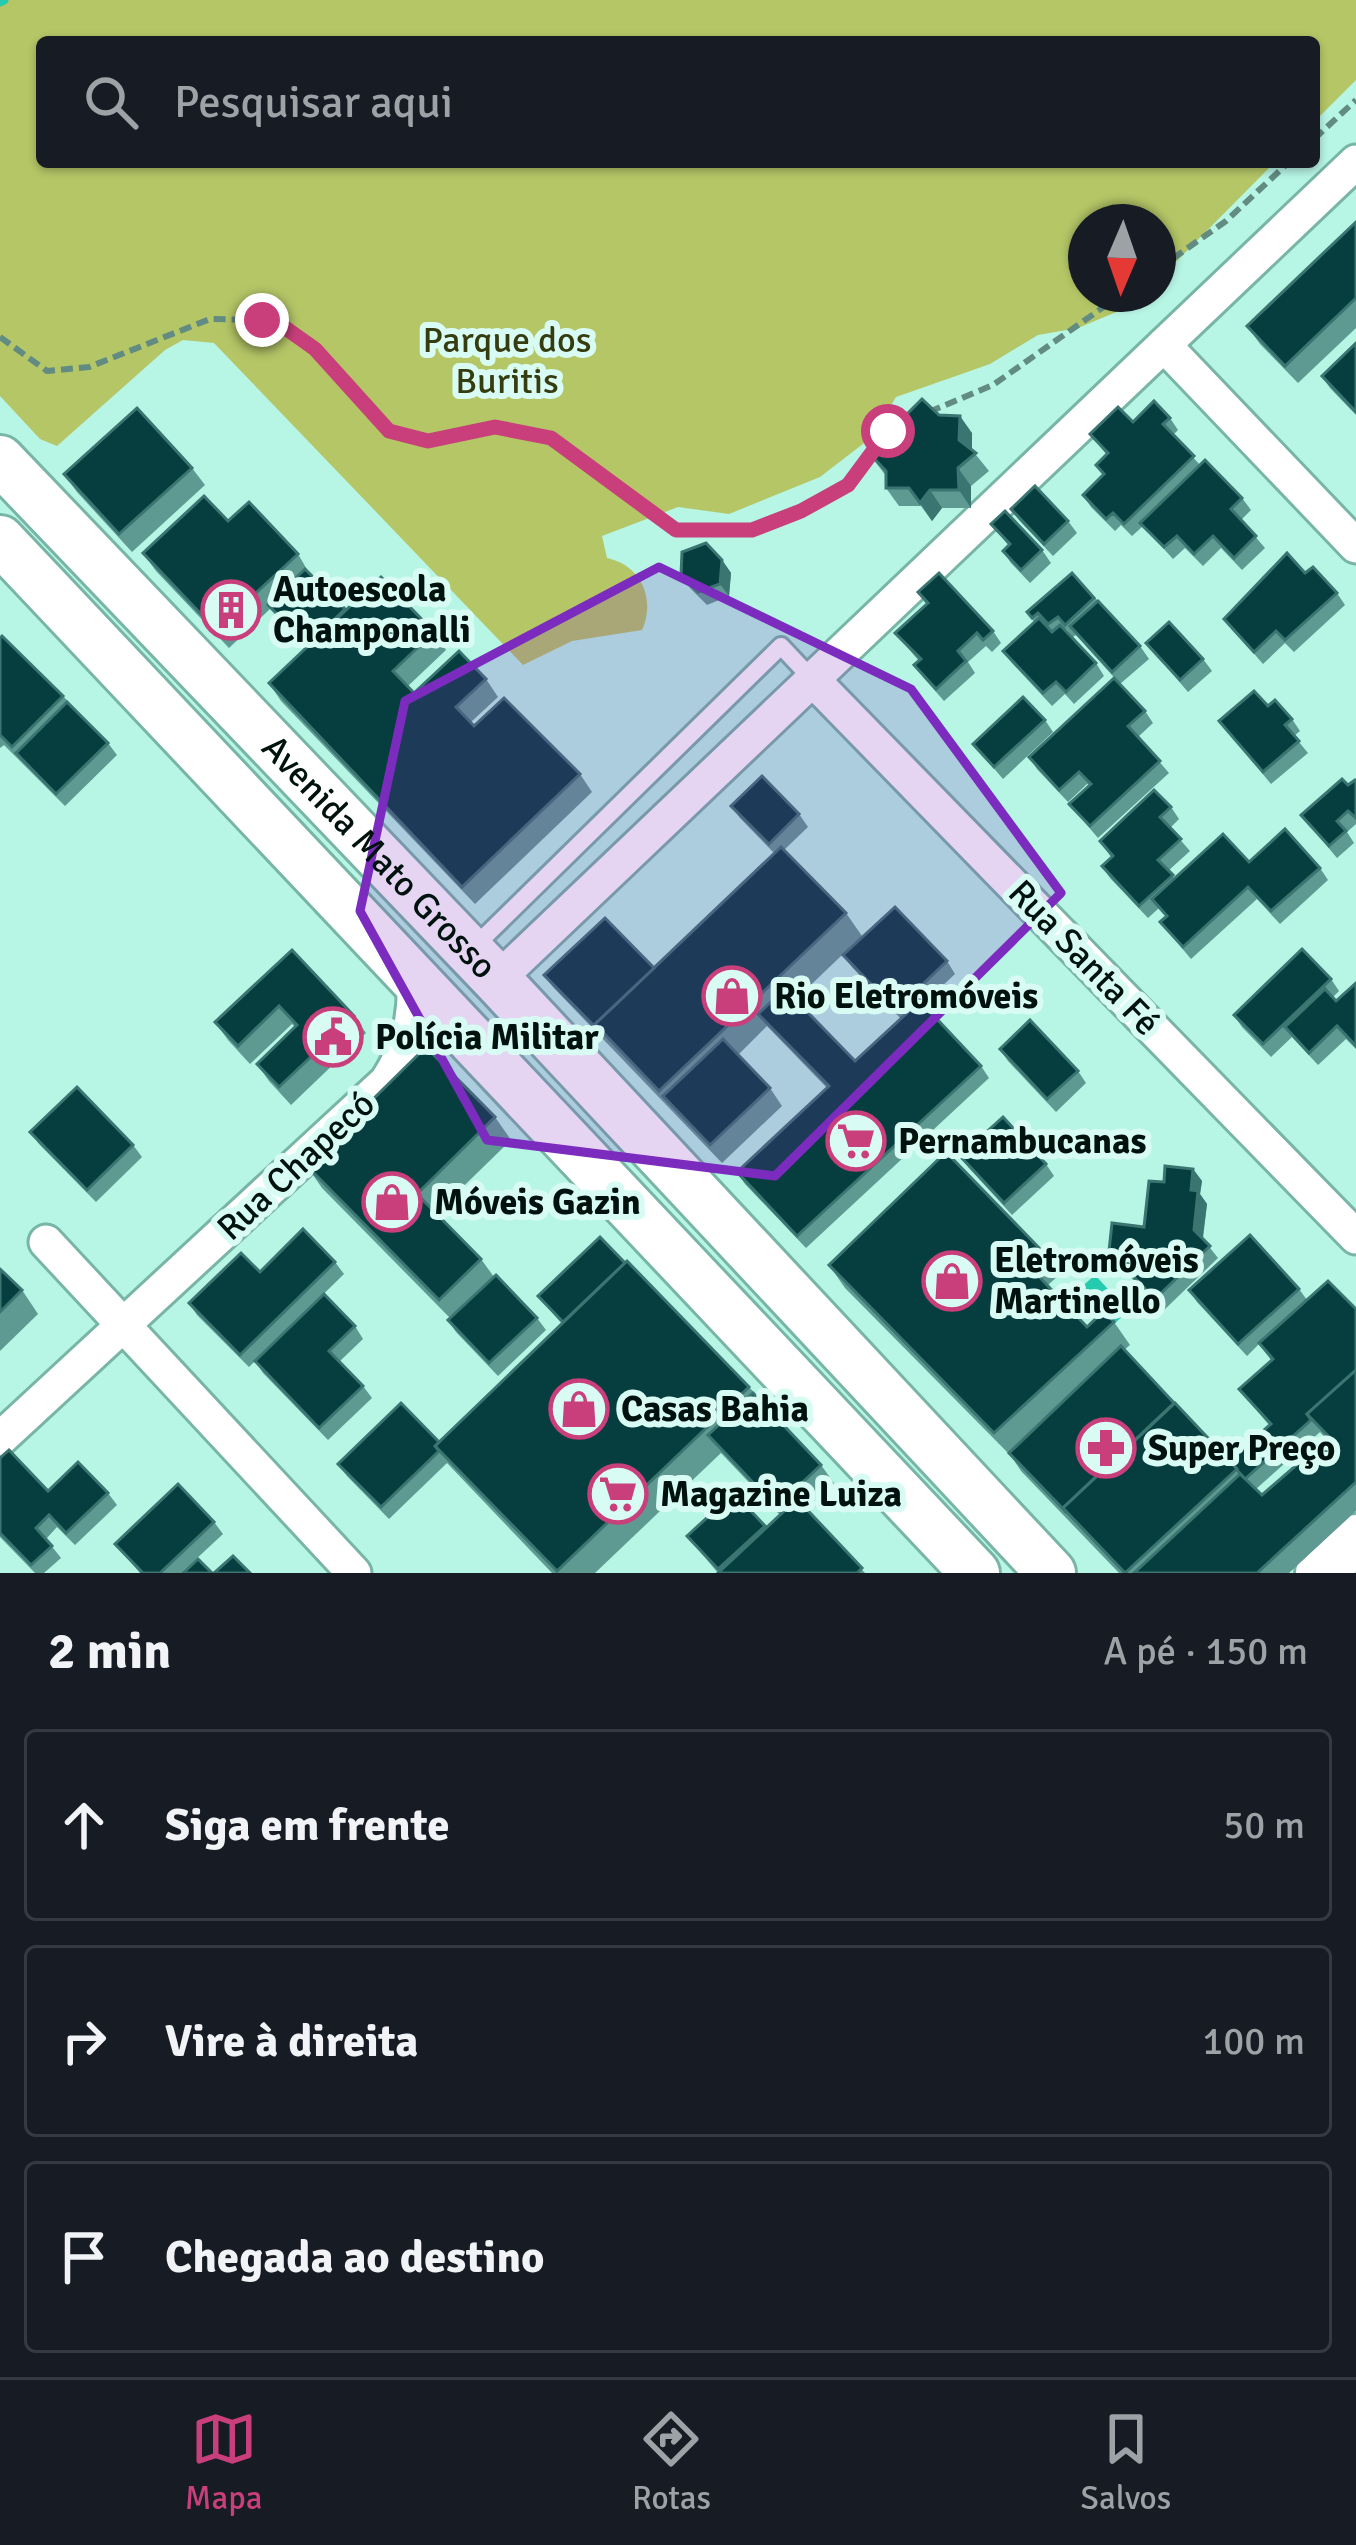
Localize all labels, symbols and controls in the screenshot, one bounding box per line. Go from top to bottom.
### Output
search box [36,36,1320,168]
icon: search [78,69,144,135]
text: Pesquisar aqui [174,75,453,130]
north arrow [1068,204,1176,312]
route end [235,293,289,347]
park label: Parque dos Buritis [423,318,591,404]
route start [861,404,915,458]
place label: Autoescola Champonalli [273,567,471,653]
building icon: Autoescola Champonalli [200,579,262,641]
street label: Avenida Mato Grosso [252,725,506,988]
street label: Rua Santa Fé [999,871,1169,1045]
shop icon: Rio Eletromóveis [701,965,763,1027]
place label: Rio Eletromóveis [774,974,1038,1019]
public building icon: Polícia Militar [302,1006,364,1068]
place label: Polícia Militar [375,1015,599,1060]
street label: Rua Chapecó [208,1082,384,1250]
supermarket icon: Pernambucanas [825,1110,887,1172]
place label: Pernambucanas [898,1119,1146,1164]
shop icon: Móveis Gazin [361,1171,423,1233]
place label: Móveis Gazin [434,1180,641,1225]
place label: Eletromóveis Martinello [994,1238,1199,1324]
shop icon: Eletromóveis Martinello [921,1250,983,1312]
shop icon: Casas Bahia [548,1378,610,1440]
place label: Casas Bahia [621,1387,809,1432]
pharmacy icon: Super Preço [1075,1417,1137,1479]
place label: Super Preço [1148,1426,1335,1471]
supermarket icon: Magazine Luiza [587,1463,649,1525]
place label: Magazine Luiza [660,1472,902,1517]
text: 2 min [48,1620,171,1683]
text: A pé · 150 m [1104,1627,1308,1675]
icon: ahead [51,1792,117,1858]
text: Siga em frente [165,1798,450,1853]
text: 50 m [1223,1801,1305,1849]
icon: right [51,2008,117,2074]
text: Vire à direita [165,2014,418,2069]
text: 100 m [1202,2017,1305,2065]
icon: arrive [51,2224,117,2290]
text: Chegada ao destino [165,2230,545,2285]
tab: Mapa [185,2406,262,2519]
tab: Rotas [632,2406,711,2519]
tab: Salvos [1081,2406,1171,2519]

